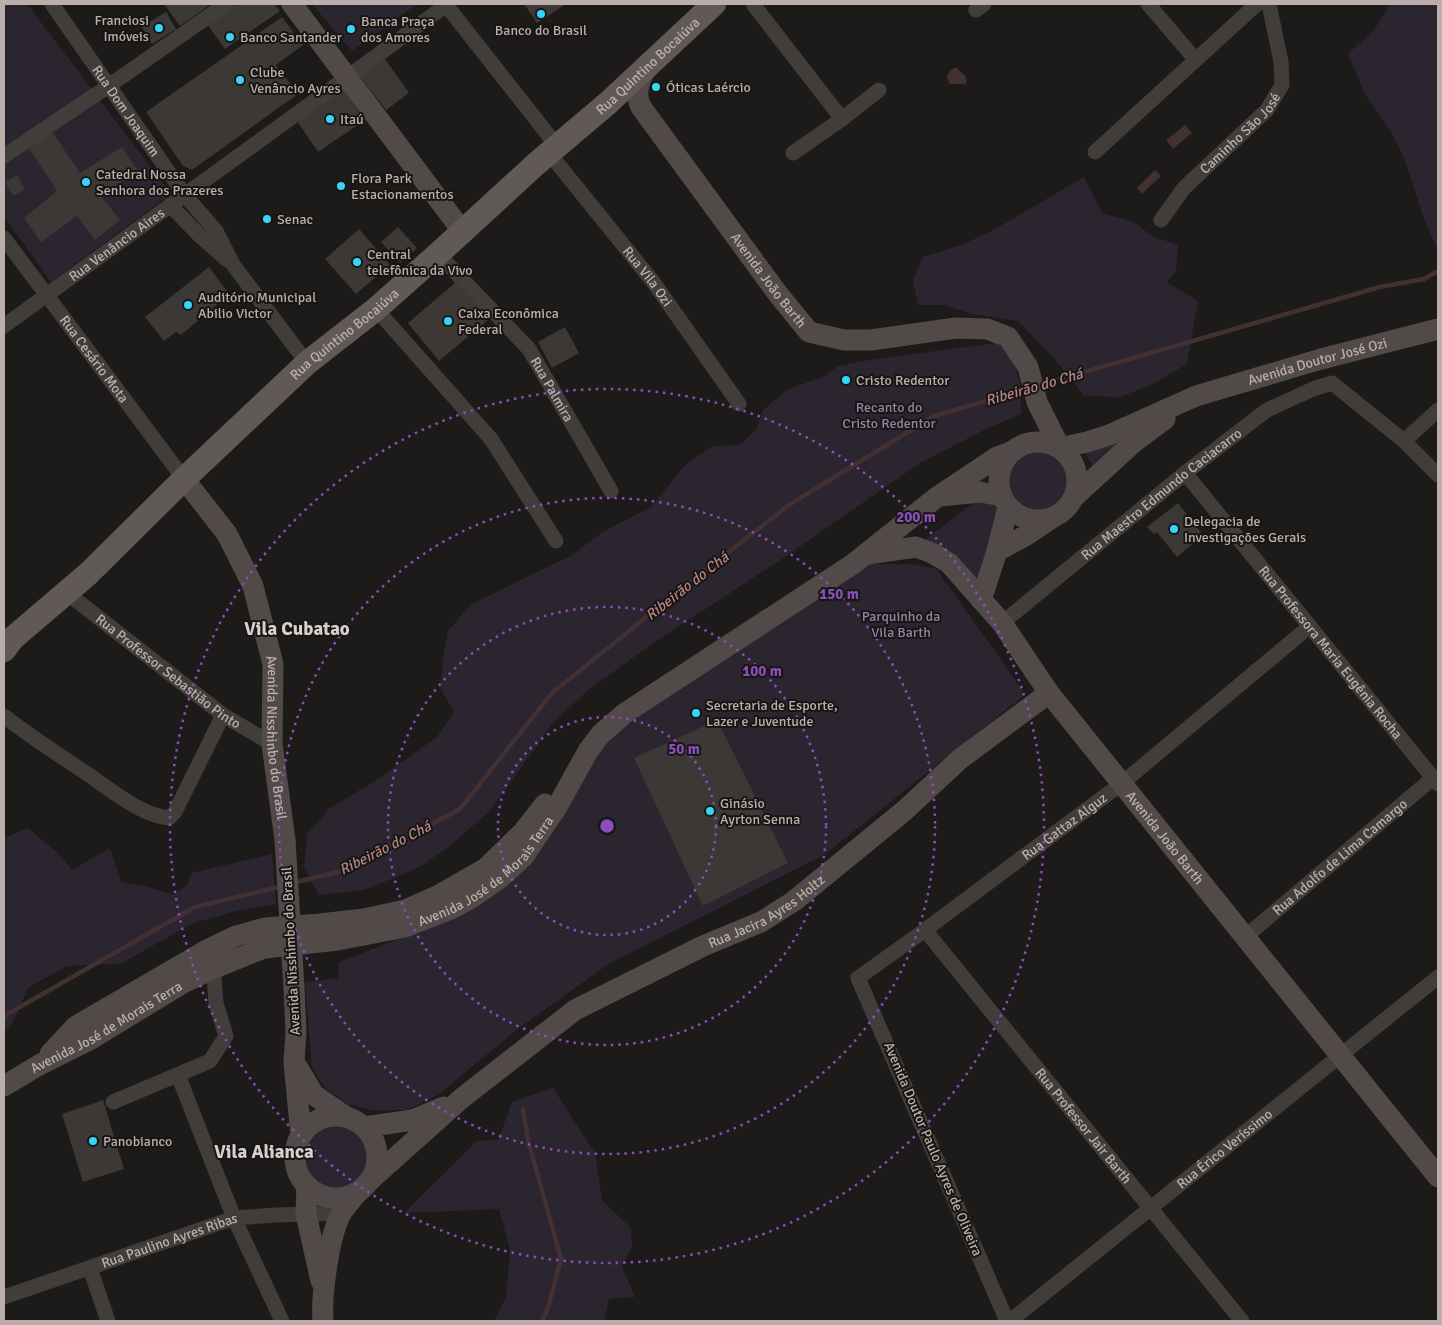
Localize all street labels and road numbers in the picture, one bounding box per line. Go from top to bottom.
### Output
street label: Rua Quintino Bocaiúva [592,13,703,118]
street label: Rua Dom Joaquim [89,62,164,160]
street label: Caminho São José [1196,90,1284,177]
street label: Rua Venâncio Aires [65,204,168,285]
street label: Avenida João Barth [727,229,810,331]
street label: Rua Vila Ozi [619,243,676,310]
street label: Rua Quintino Bocaiúva [286,284,402,383]
street label: Rua Cesário Mota [56,312,132,406]
street label: Avenida Doutor José Ozi [1246,334,1389,389]
street label: Rua Palmira [527,354,578,425]
street label: Rua Maestro Edmundo Caciacarro [1077,424,1245,563]
street label: Rua Professora Maria Eugênia Rocha [1255,562,1406,742]
street label: Rua Professor Sebastião Pinto [92,610,244,732]
street label: Avenida Nisshinbo do Brasil [263,653,291,821]
street label: Avenida João Barth [1122,787,1208,888]
street label: Rua Gattaz Alguz [1018,789,1110,864]
street label: Rua Adolfo de Lima Camargo [1269,795,1411,919]
street label: Avenida José de Morais Terra [415,813,557,930]
street label: Avenida Nisshimbo do Brasil [278,866,304,1036]
street label: Rua Jacira Ayres Holtz [705,871,828,951]
street label: Avenida José de Morais Terra [27,977,185,1077]
street label: Avenida Doutor Paulo Ayres de Oliveira [880,1039,986,1259]
street label: Rua Professor Jair Barth [1032,1065,1136,1187]
street label: Rua Érico Veríssimo [1173,1105,1276,1192]
street label: Rua Paulino Ayres Ribas [99,1209,238,1271]

